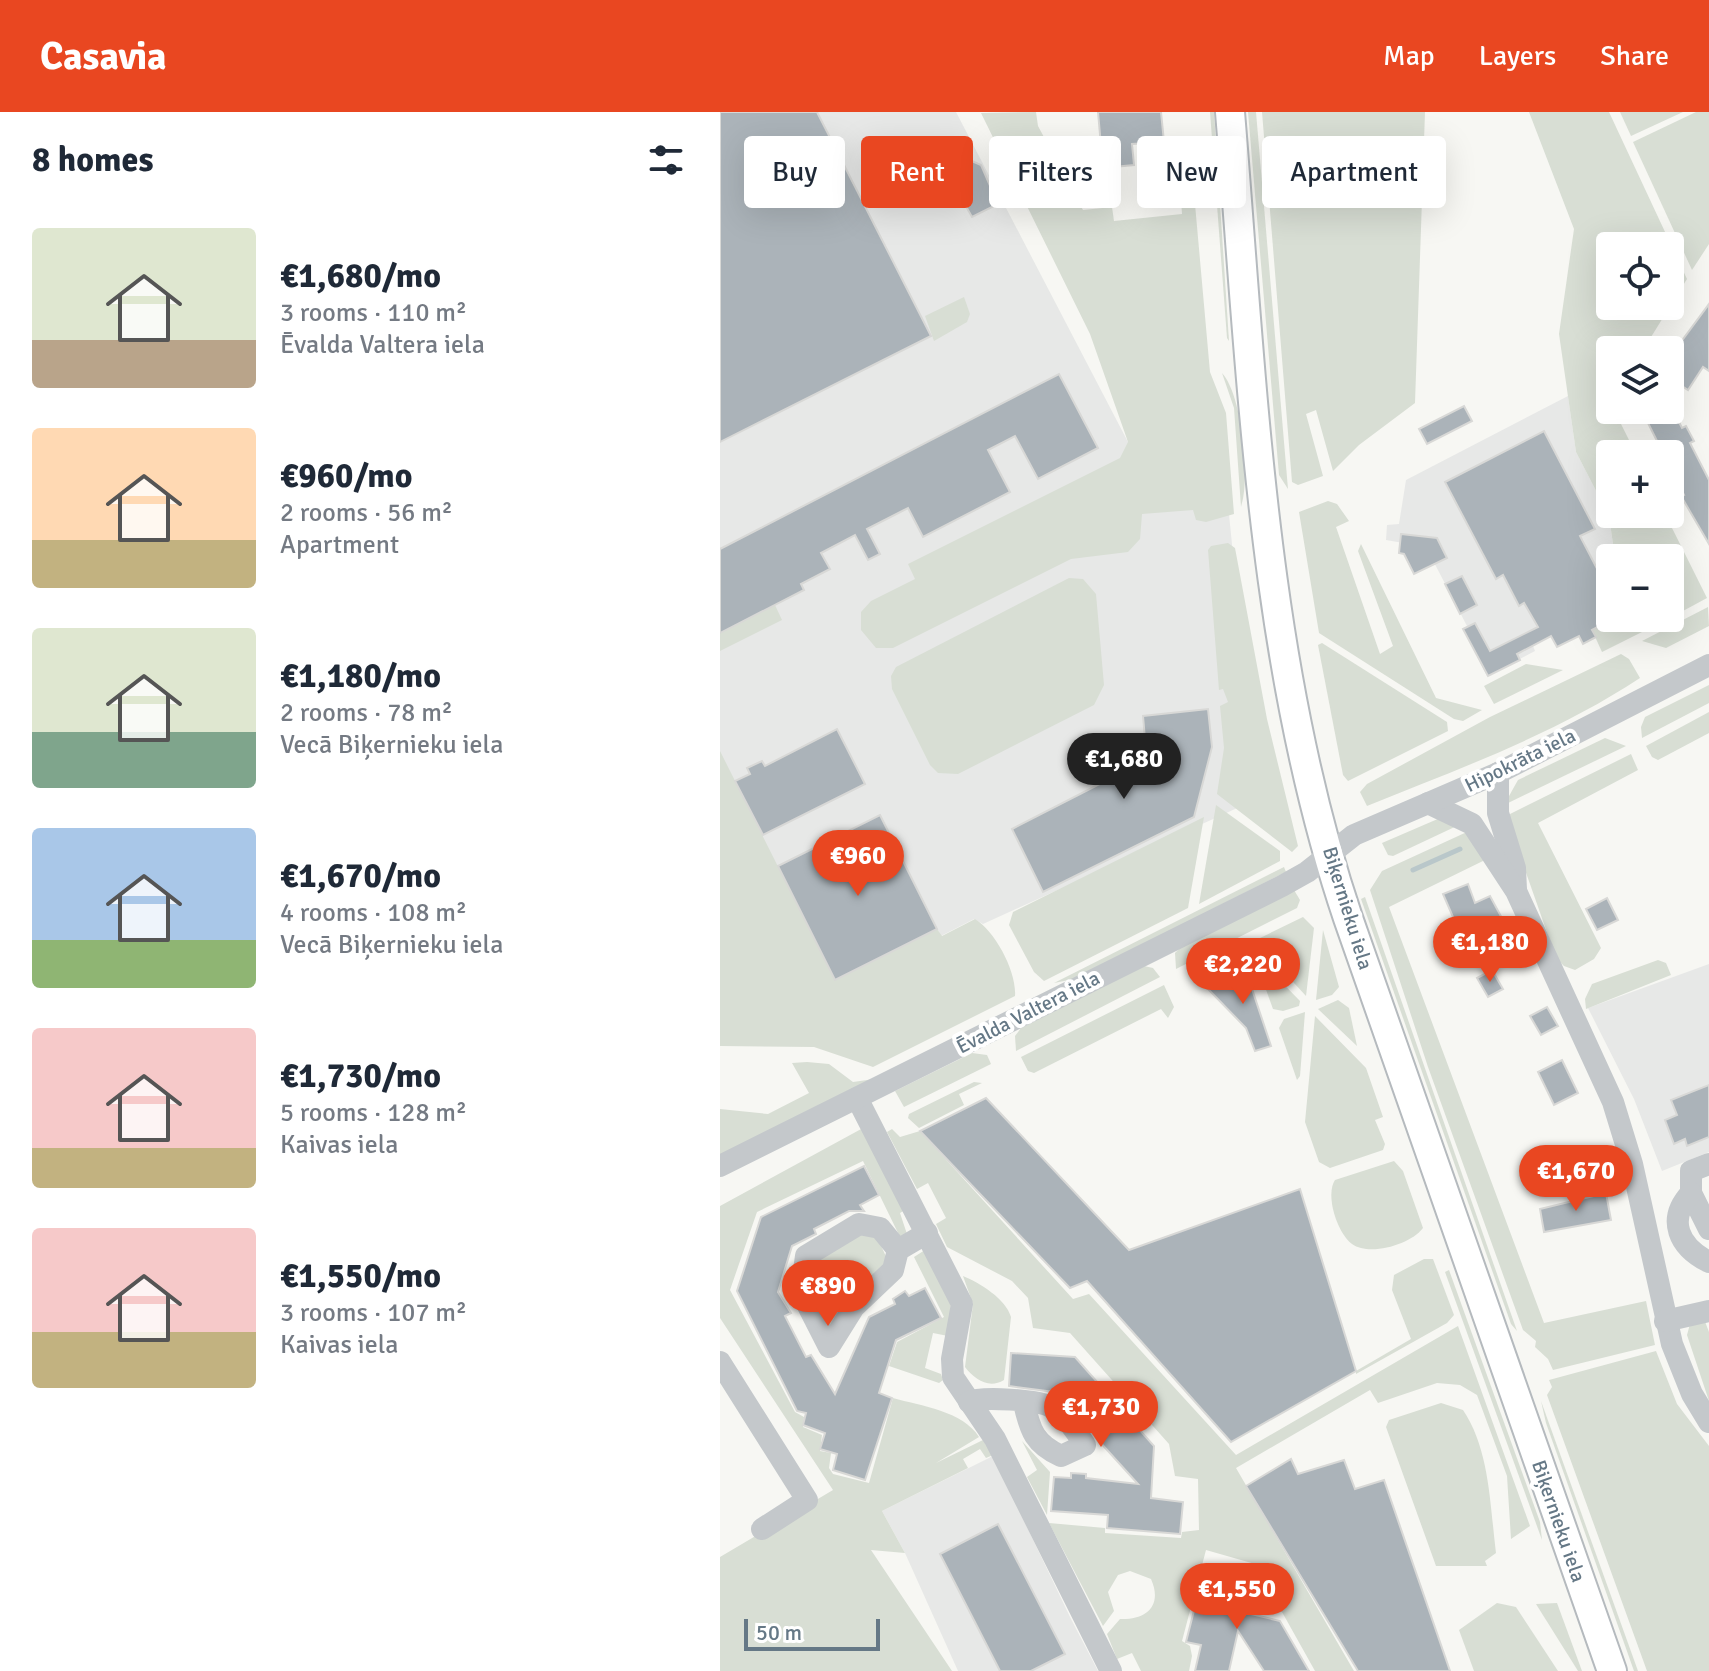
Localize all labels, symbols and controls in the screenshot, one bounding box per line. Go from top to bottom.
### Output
text: Casavia [40,33,167,80]
text: Map [1383,39,1435,73]
text: Layers [1479,39,1556,73]
text: Share [1600,39,1669,73]
chip: Buy [744,136,845,208]
chip: Rent [861,136,973,208]
chip: Filters [989,136,1121,208]
chip: New [1137,136,1246,208]
chip: Apartment [1262,136,1446,208]
icon: filters [644,138,688,182]
text: 8 homes [32,139,153,181]
map controls [1596,232,1684,632]
button: locate [1596,232,1684,320]
text: €1,680/mo [280,255,441,297]
icon: home [96,260,192,356]
text: 3 rooms · 110 m² [280,297,467,329]
text: Ēvalda Valtera iela [280,329,485,361]
button: layers [1596,336,1684,424]
button: + [1596,440,1684,528]
text: €960/mo [280,455,413,497]
icon: home [96,460,192,556]
text: 2 rooms · 56 m² [280,497,453,529]
text: Apartment [280,529,399,561]
button: − [1596,544,1684,632]
text: €1,180/mo [280,655,441,697]
icon: home [96,660,192,756]
text: 2 rooms · 78 m² [280,697,453,729]
street label: Hipokrāta iela [1461,723,1580,798]
text: Vecā Biķernieku iela [280,729,503,761]
pin: €1,680 [1059,733,1189,801]
text: €1,680 [1085,743,1163,775]
pin: €960 [811,830,905,898]
text: €960 [830,840,886,872]
street label: Biķernieku iela [1317,844,1378,973]
text: €1,670/mo [280,855,441,897]
icon: home [96,860,192,956]
text: 4 rooms · 108 m² [280,897,467,929]
pin: €1,180 [1425,916,1555,984]
text: €1,180 [1451,926,1529,958]
text: Vecā Biķernieku iela [280,929,503,961]
pin: €2,220 [1178,938,1308,1006]
text: €2,220 [1204,948,1282,980]
street label: Ēvalda Valtera iela [952,966,1104,1059]
text: €1,730/mo [280,1055,441,1097]
icon: home [96,1060,192,1156]
text: 5 rooms · 128 m² [280,1097,467,1129]
text: Kaivas iela [280,1129,399,1161]
pin: €1,670 [1511,1145,1641,1213]
text: €1,670 [1537,1155,1615,1187]
text: €1,550/mo [280,1255,441,1297]
icon: home [96,1260,192,1356]
pin: €890 [781,1260,875,1328]
text: €890 [800,1270,856,1302]
text: 3 rooms · 107 m² [280,1297,467,1329]
text: Kaivas iela [280,1329,399,1361]
pin: €1,730 [1036,1381,1166,1449]
text: €1,730 [1062,1391,1140,1423]
street label: Biķernieku iela [1526,1457,1591,1585]
pin: €1,550 [1172,1563,1302,1631]
text: €1,550 [1198,1573,1276,1605]
scale bar [744,1615,880,1651]
text: 50 m [756,1619,802,1646]

